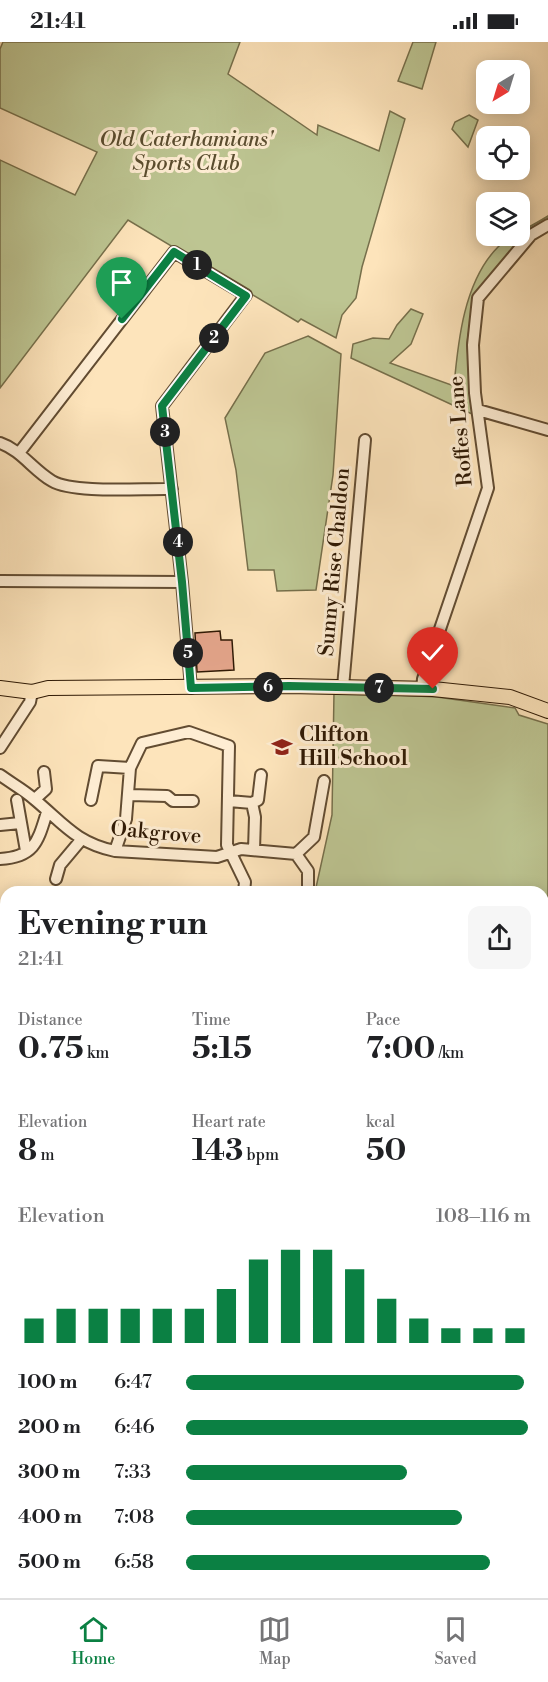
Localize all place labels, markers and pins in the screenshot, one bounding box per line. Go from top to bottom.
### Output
pin: 1 [182,250,212,280]
pin [96,257,147,319]
pin: 2 [199,323,229,353]
pin: 3 [150,417,180,447]
pin: 4 [163,527,193,557]
pin [407,627,458,689]
pin: 5 [173,638,203,668]
pin: 6 [253,672,283,702]
pin: 7 [364,673,394,703]
place label: Clifton Hill School [299,722,408,772]
school or university icon: Clifton Hill School [270,735,294,759]

